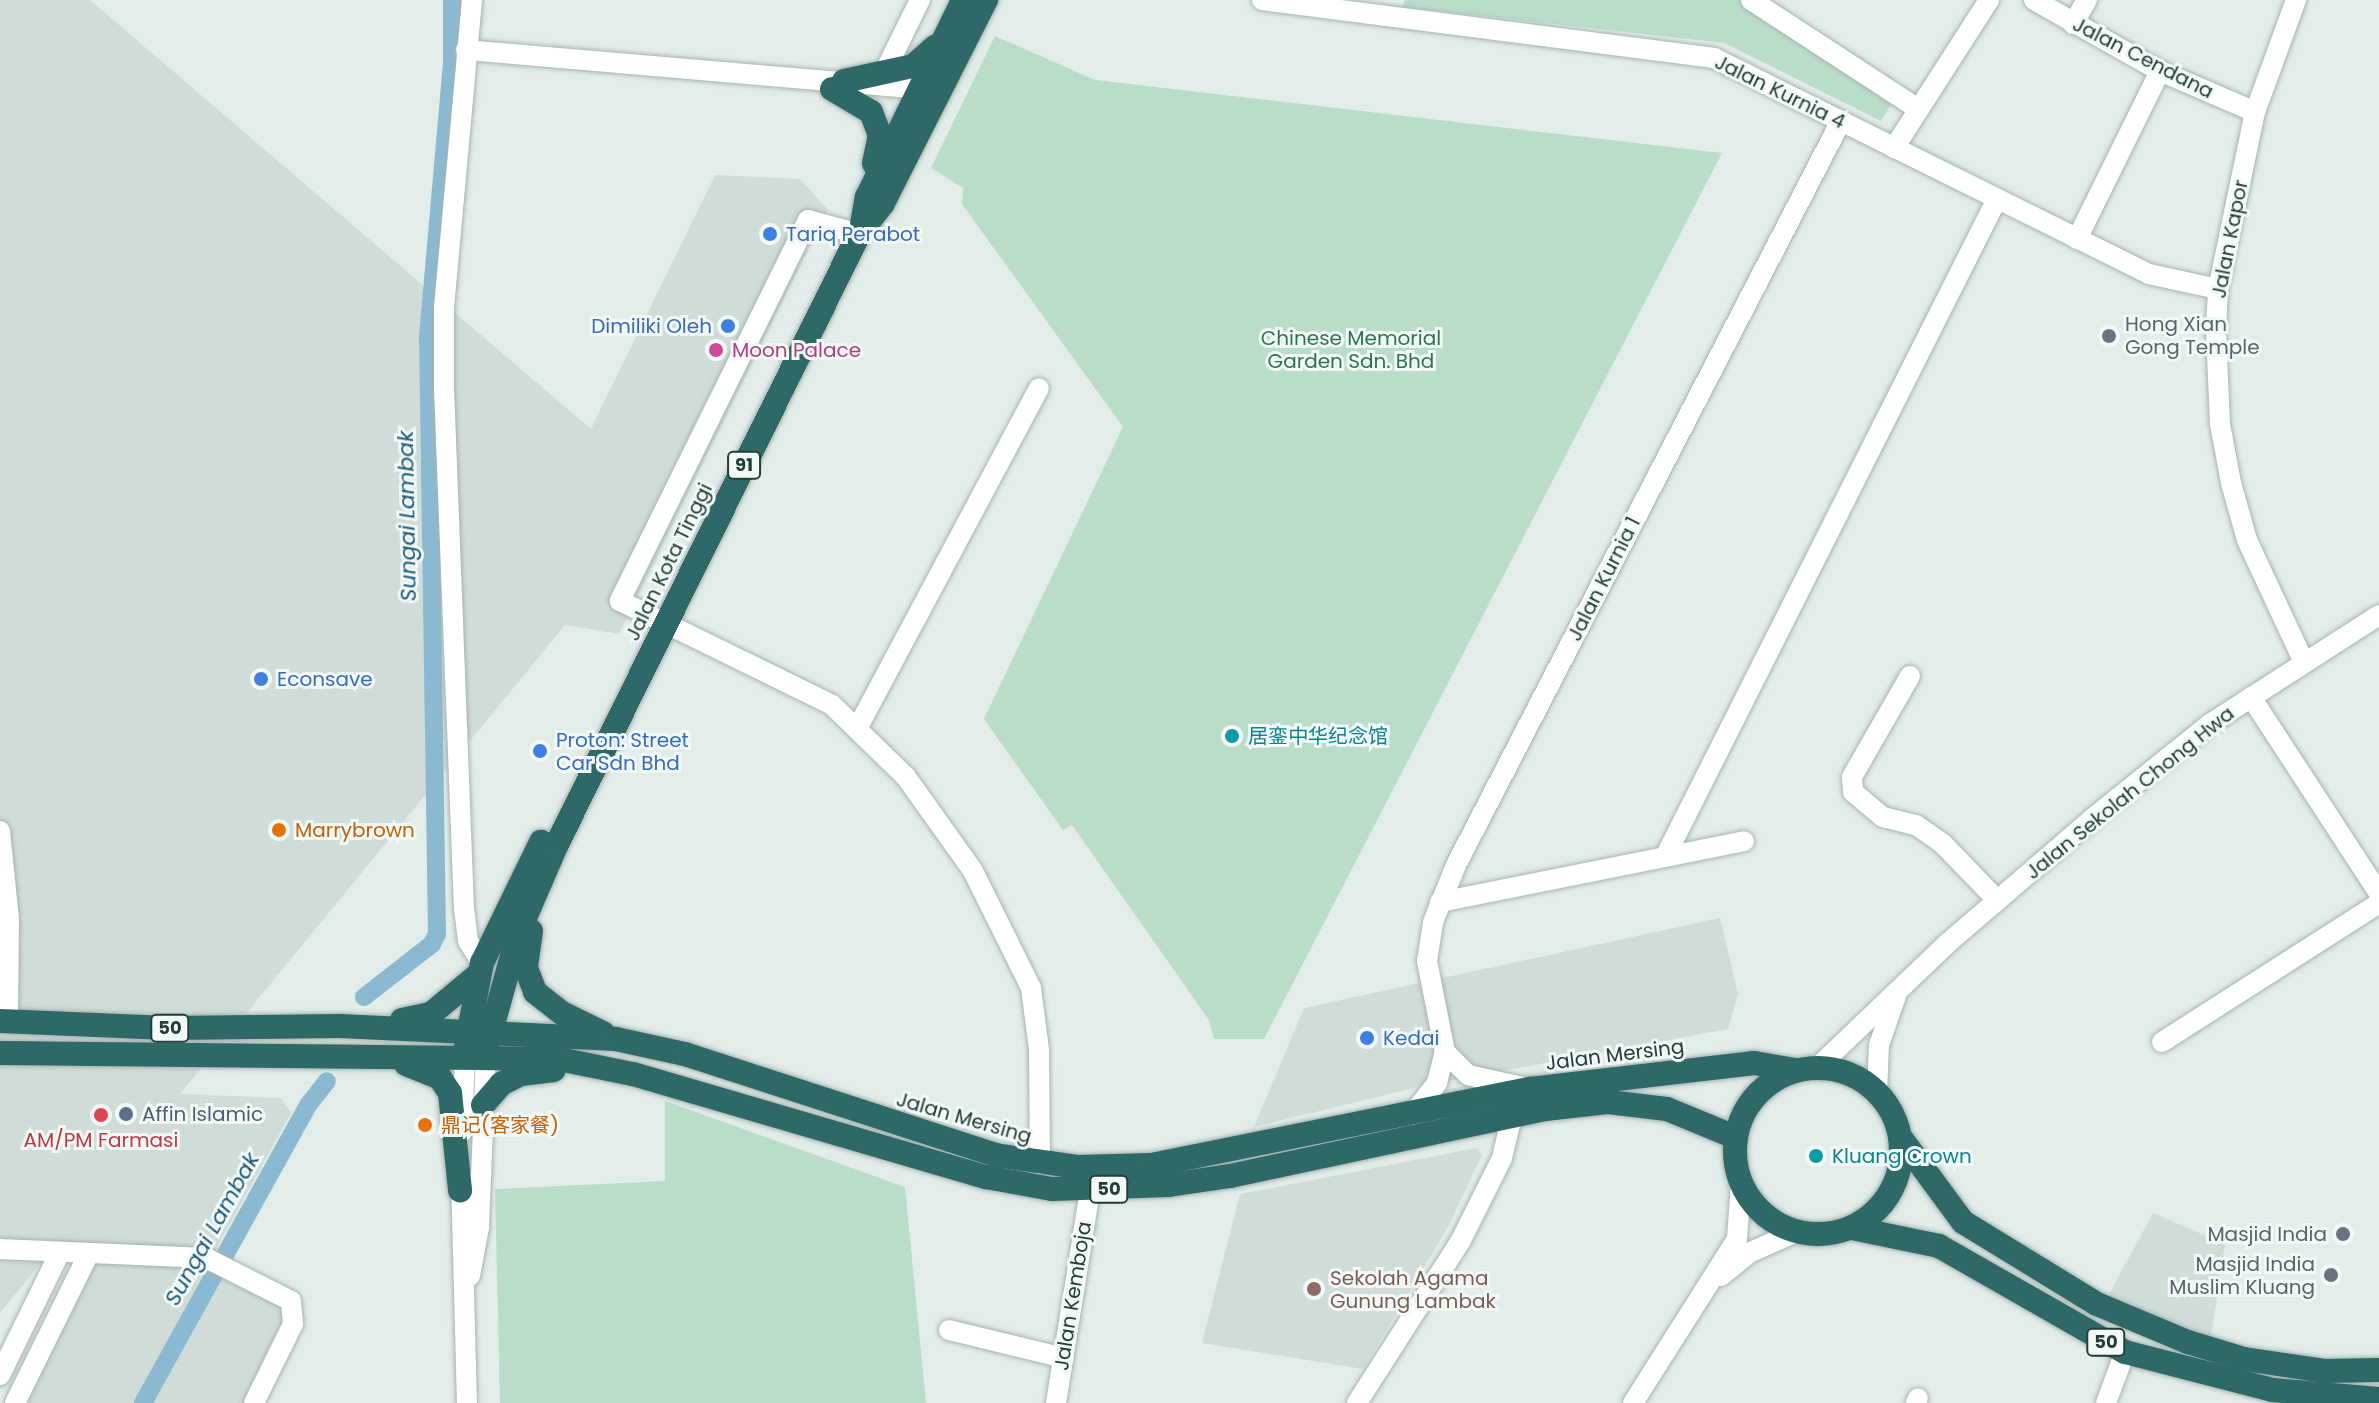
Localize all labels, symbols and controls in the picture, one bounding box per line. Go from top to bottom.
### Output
street label: Jalan Cendana [2069,12,2217,104]
street label: Jalan Kurnia 4 [1711,50,1849,134]
street label: Jalan Kapor [2207,178,2253,300]
place label: Tariq Perabot [786,222,920,246]
marker: Tariq Perabot [761,225,779,243]
place label: Hong Xian Gong Temple [2125,312,2260,359]
place label: Dimiliki Oleh [591,314,712,338]
marker: Dimiliki Oleh [719,317,737,335]
park label: Chinese Memorial Garden Sdn. Bhd [1261,327,1441,374]
marker: Hong Xian Gong Temple [2100,327,2118,345]
place label: Moon Palace [732,338,861,362]
marker: Moon Palace [707,341,725,359]
water label: Sungai Lambak [392,430,422,602]
road number: 91 [726,451,762,479]
street label: Jalan Kota Tinggi [620,479,718,645]
street label: Jalan Kurnia 1 [1562,513,1646,645]
place label: Econsave [277,667,373,691]
marker: Econsave [252,670,270,688]
street label: Jalan Sekolah Chong Hwa [2021,702,2239,884]
place label: 居銮中华纪念馆 [1248,724,1388,748]
marker: 居銮中华纪念馆 [1223,727,1241,745]
place label: Proton: Street Car Sdn Bhd [556,728,689,775]
marker: Proton: Street Car Sdn Bhd [531,742,549,760]
place label: Marrybrown [295,818,415,842]
marker: Marrybrown [270,821,288,839]
road number: 50 [150,1014,190,1042]
place label: Kedai [1383,1026,1439,1050]
marker: Kedai [1358,1029,1376,1047]
street label: Jalan Mersing [1544,1035,1686,1075]
street label: Jalan Mersing [894,1087,1034,1149]
place label: Affin Islamic [142,1102,263,1126]
marker: Affin Islamic [117,1105,135,1123]
marker: AM/PM Farmasi [92,1106,110,1124]
place label: 鼎记(客家餐) [441,1113,559,1137]
marker: 鼎记(客家餐) [416,1116,434,1134]
place label: AM/PM Farmasi [24,1128,178,1152]
place label: Kluang Crown [1832,1144,1972,1168]
marker: Kluang Crown [1807,1147,1825,1165]
water label: Sungai Lambak [159,1148,265,1310]
road number: 50 [1089,1175,1129,1203]
street label: Jalan Kemboja [1049,1220,1097,1372]
place label: Masjid India [2207,1222,2327,1246]
marker: Masjid India [2334,1225,2352,1243]
place label: Masjid India Muslim Kluang [2169,1252,2315,1299]
place label: Sekolah Agama Gunung Lambak [1330,1266,1496,1313]
marker: Masjid India Muslim Kluang [2322,1266,2340,1284]
marker: Sekolah Agama Gunung Lambak [1305,1280,1323,1298]
road number: 50 [2086,1328,2126,1356]

